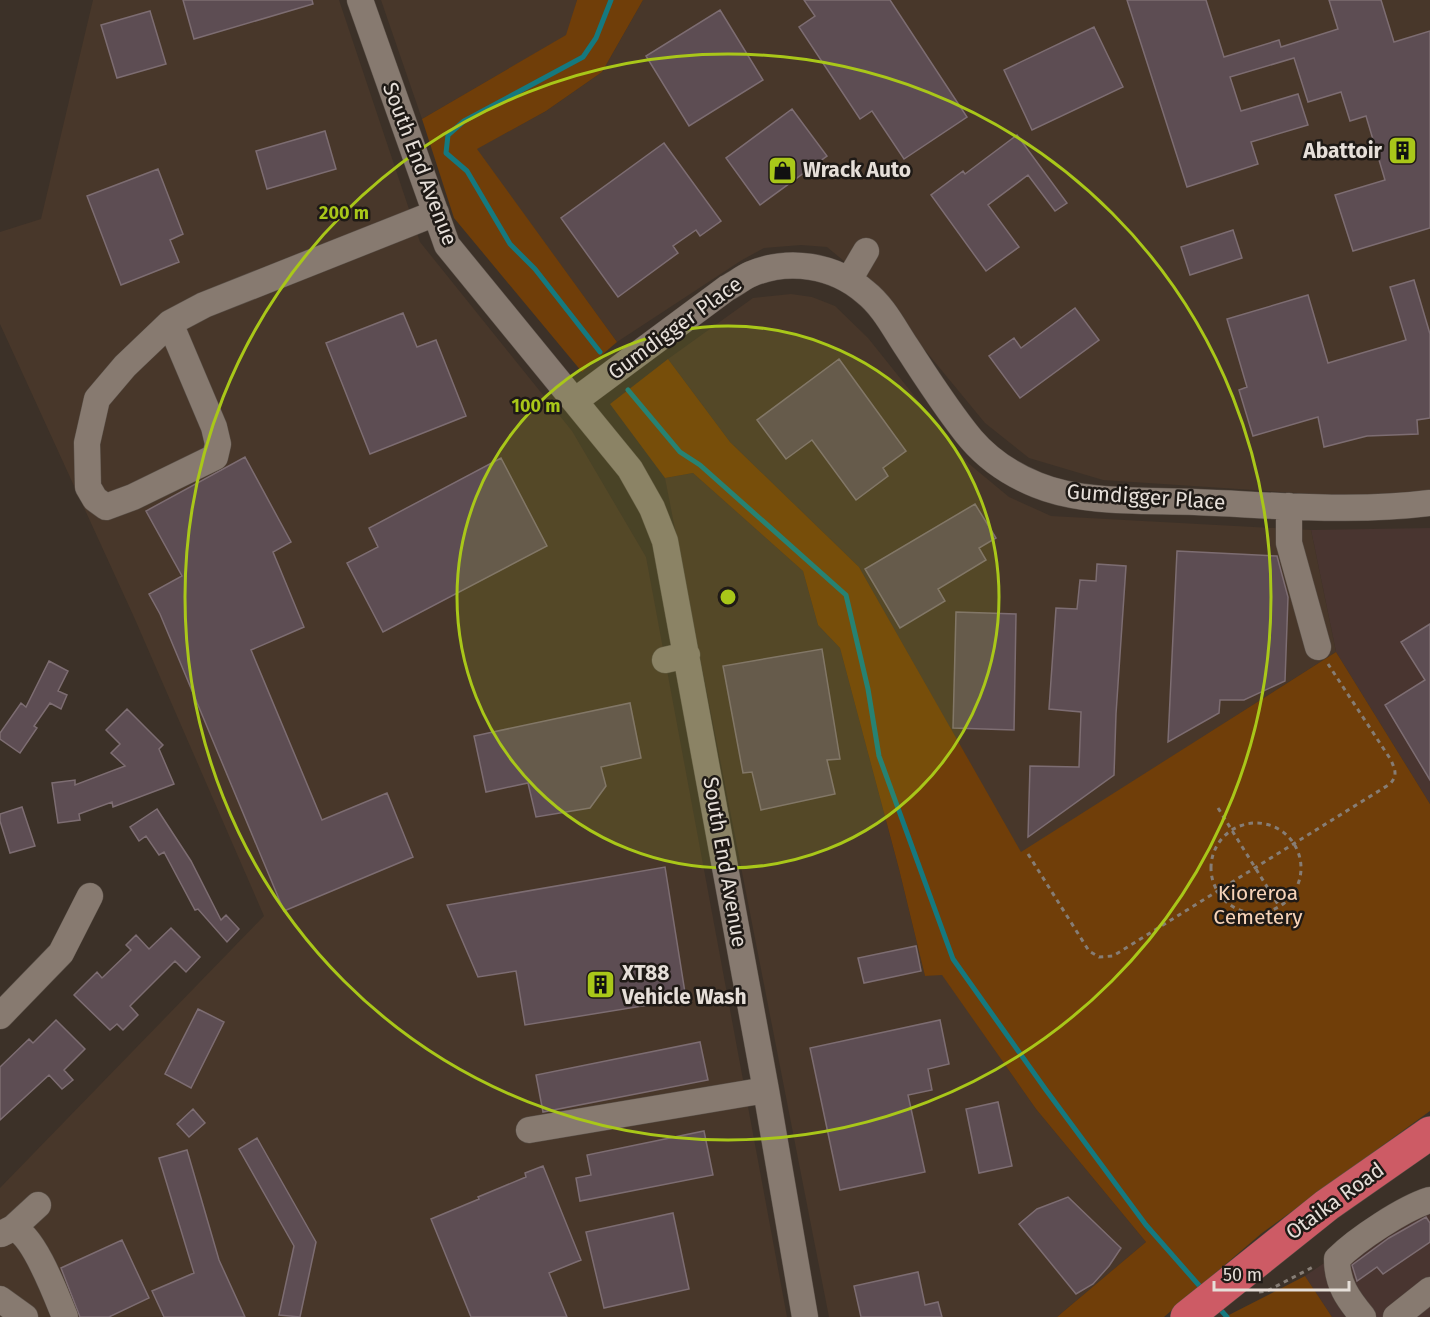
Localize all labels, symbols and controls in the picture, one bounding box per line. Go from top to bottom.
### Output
street label: South End Avenue [377,79,463,249]
building icon: Abattoir [1387,135,1419,167]
place label: Abattoir [1302,138,1383,164]
shop icon: Wrack Auto [766,154,798,186]
place label: Wrack Auto [803,157,911,183]
text: 200 m [319,202,369,224]
street label: Gumdigger Place [603,271,747,385]
text: 100 m [512,395,560,417]
street label: Gumdigger Place [1066,478,1226,516]
centre of rings [718,587,738,607]
street label: South End Avenue [697,775,753,949]
park label: Kioreroa Cemetery [1213,880,1303,930]
place label: XT88 Vehicle Wash [621,960,747,1010]
building icon: XT88 Vehicle Wash [585,969,617,1001]
street label: Otaika Road [1281,1157,1389,1245]
scale bar [1214,1254,1349,1292]
text: 50 m [1223,1264,1262,1286]

